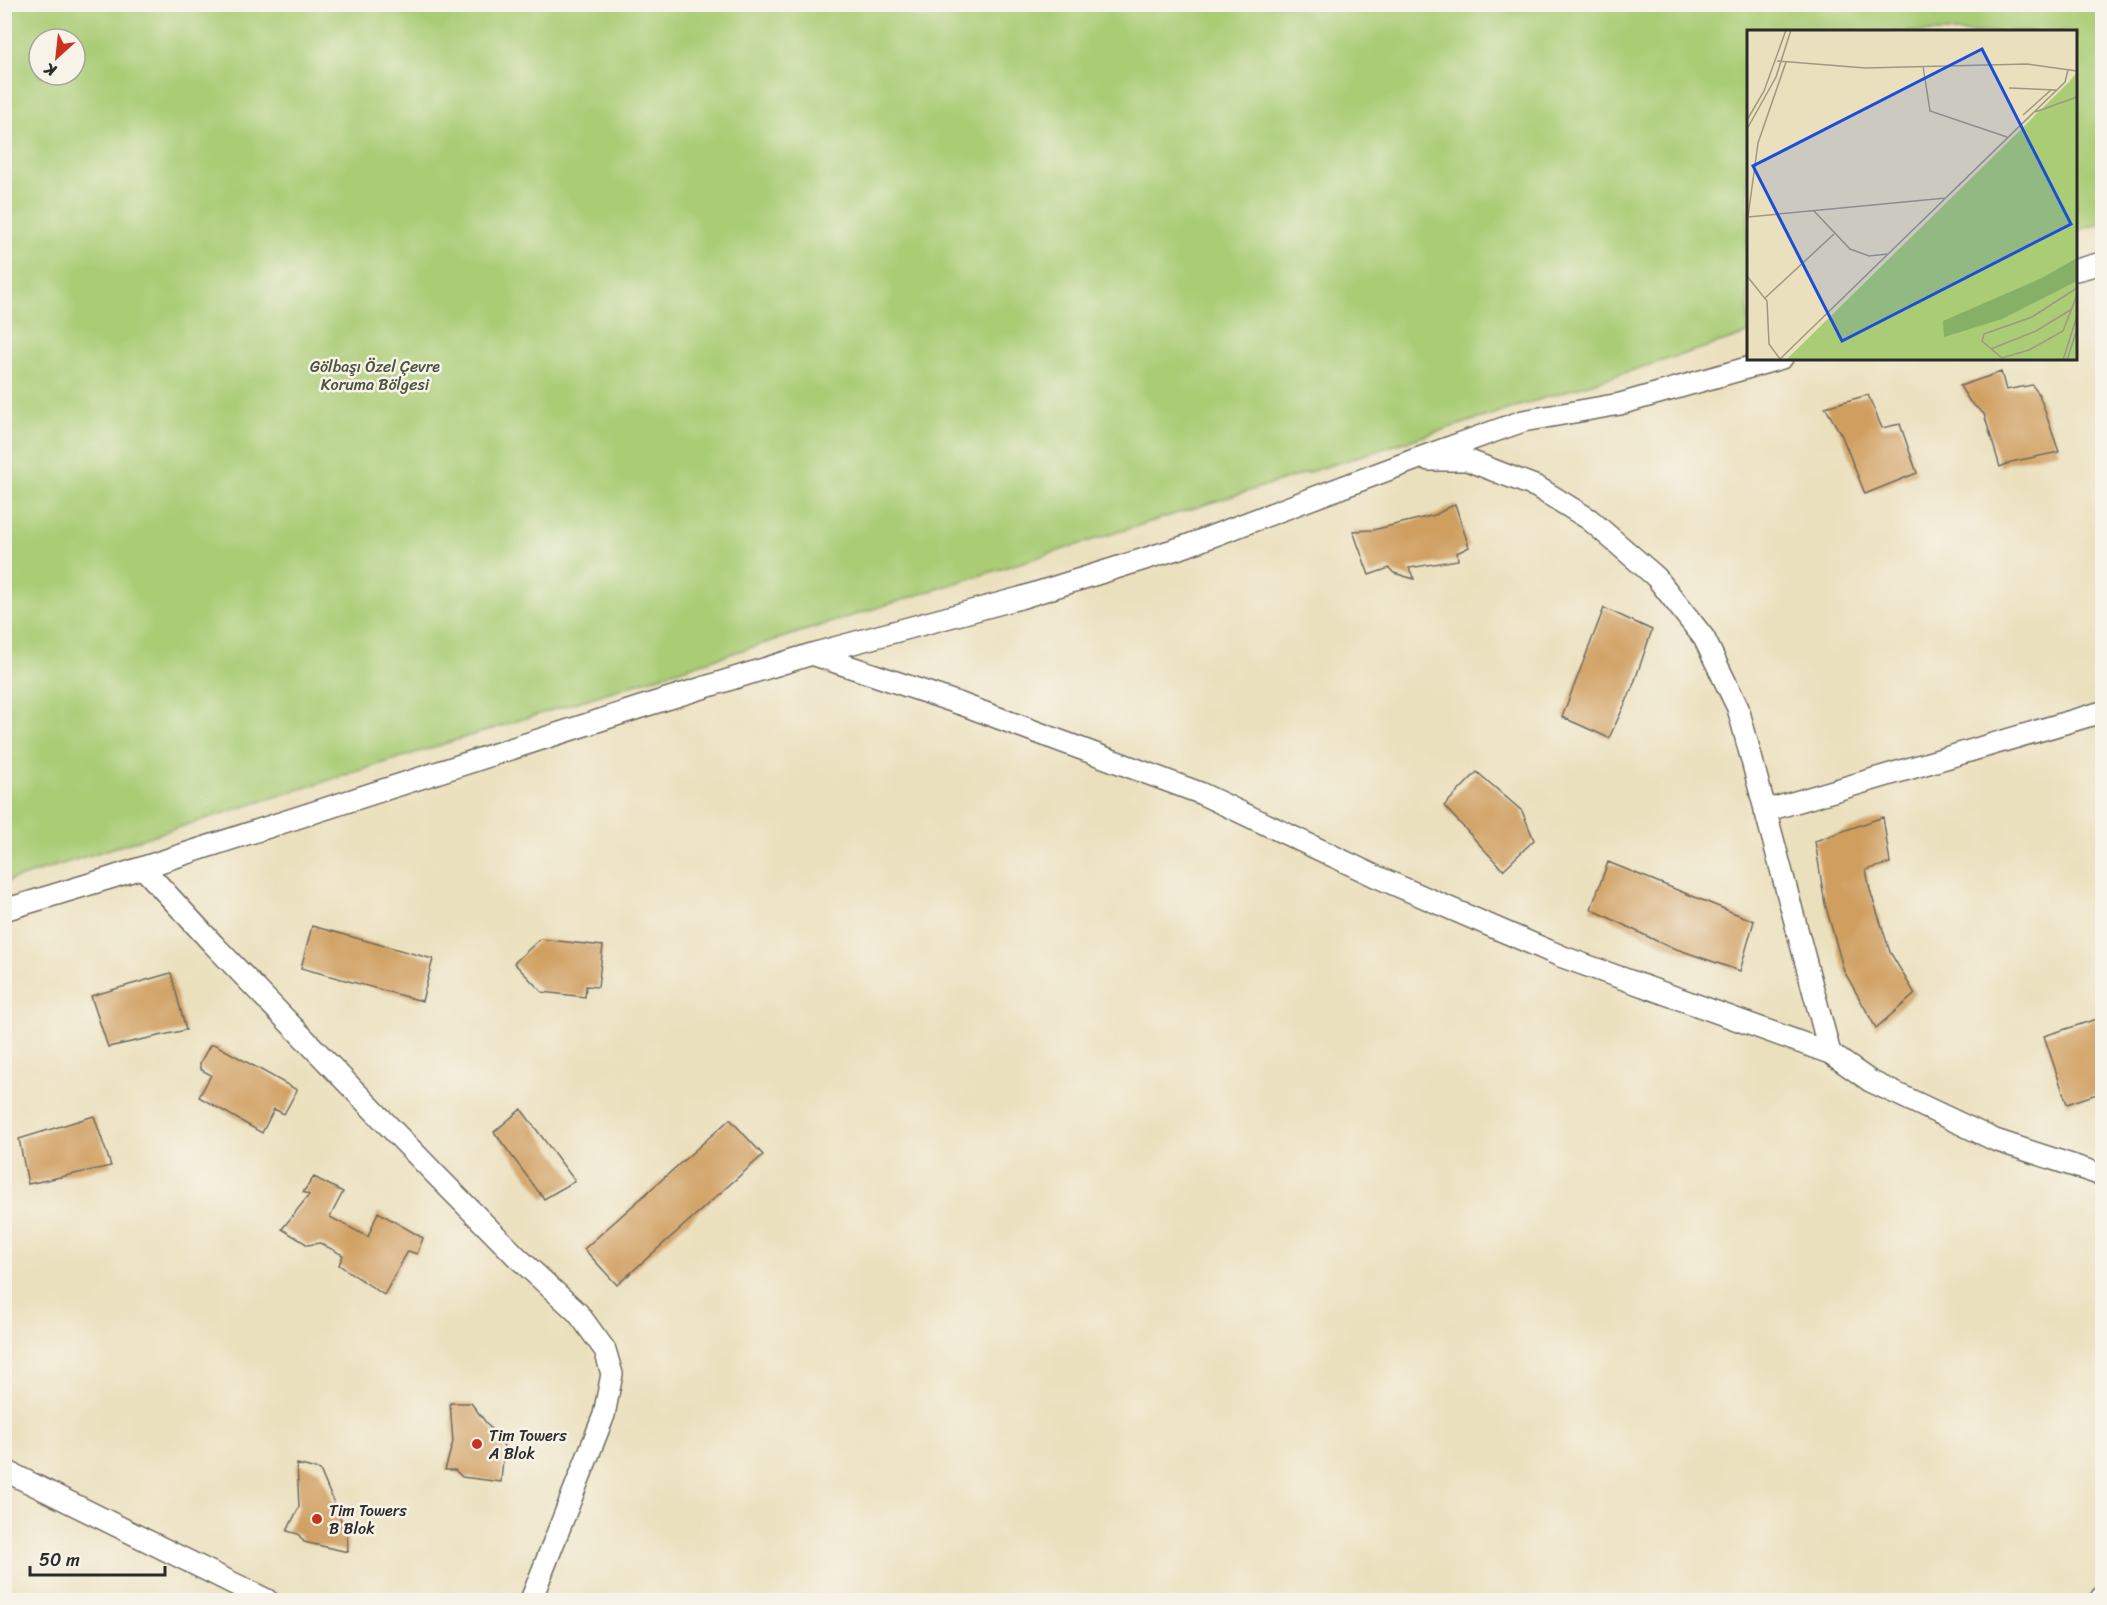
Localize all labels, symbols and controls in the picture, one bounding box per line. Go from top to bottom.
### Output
north arrow [27,27,87,87]
inset map [1747,30,2077,360]
text: K [38,54,62,86]
park label: Gölbaşı Özel Çevre Koruma Bölgesi [310,352,440,399]
place label: Tim Towers A Blok [488,1421,567,1468]
marker: Tim Towers A Blok [470,1437,484,1451]
place label: Tim Towers B Blok [329,1496,407,1543]
marker: Tim Towers B Blok [310,1512,324,1526]
scale bar [30,1539,165,1577]
text: 50 m [39,1544,80,1576]

